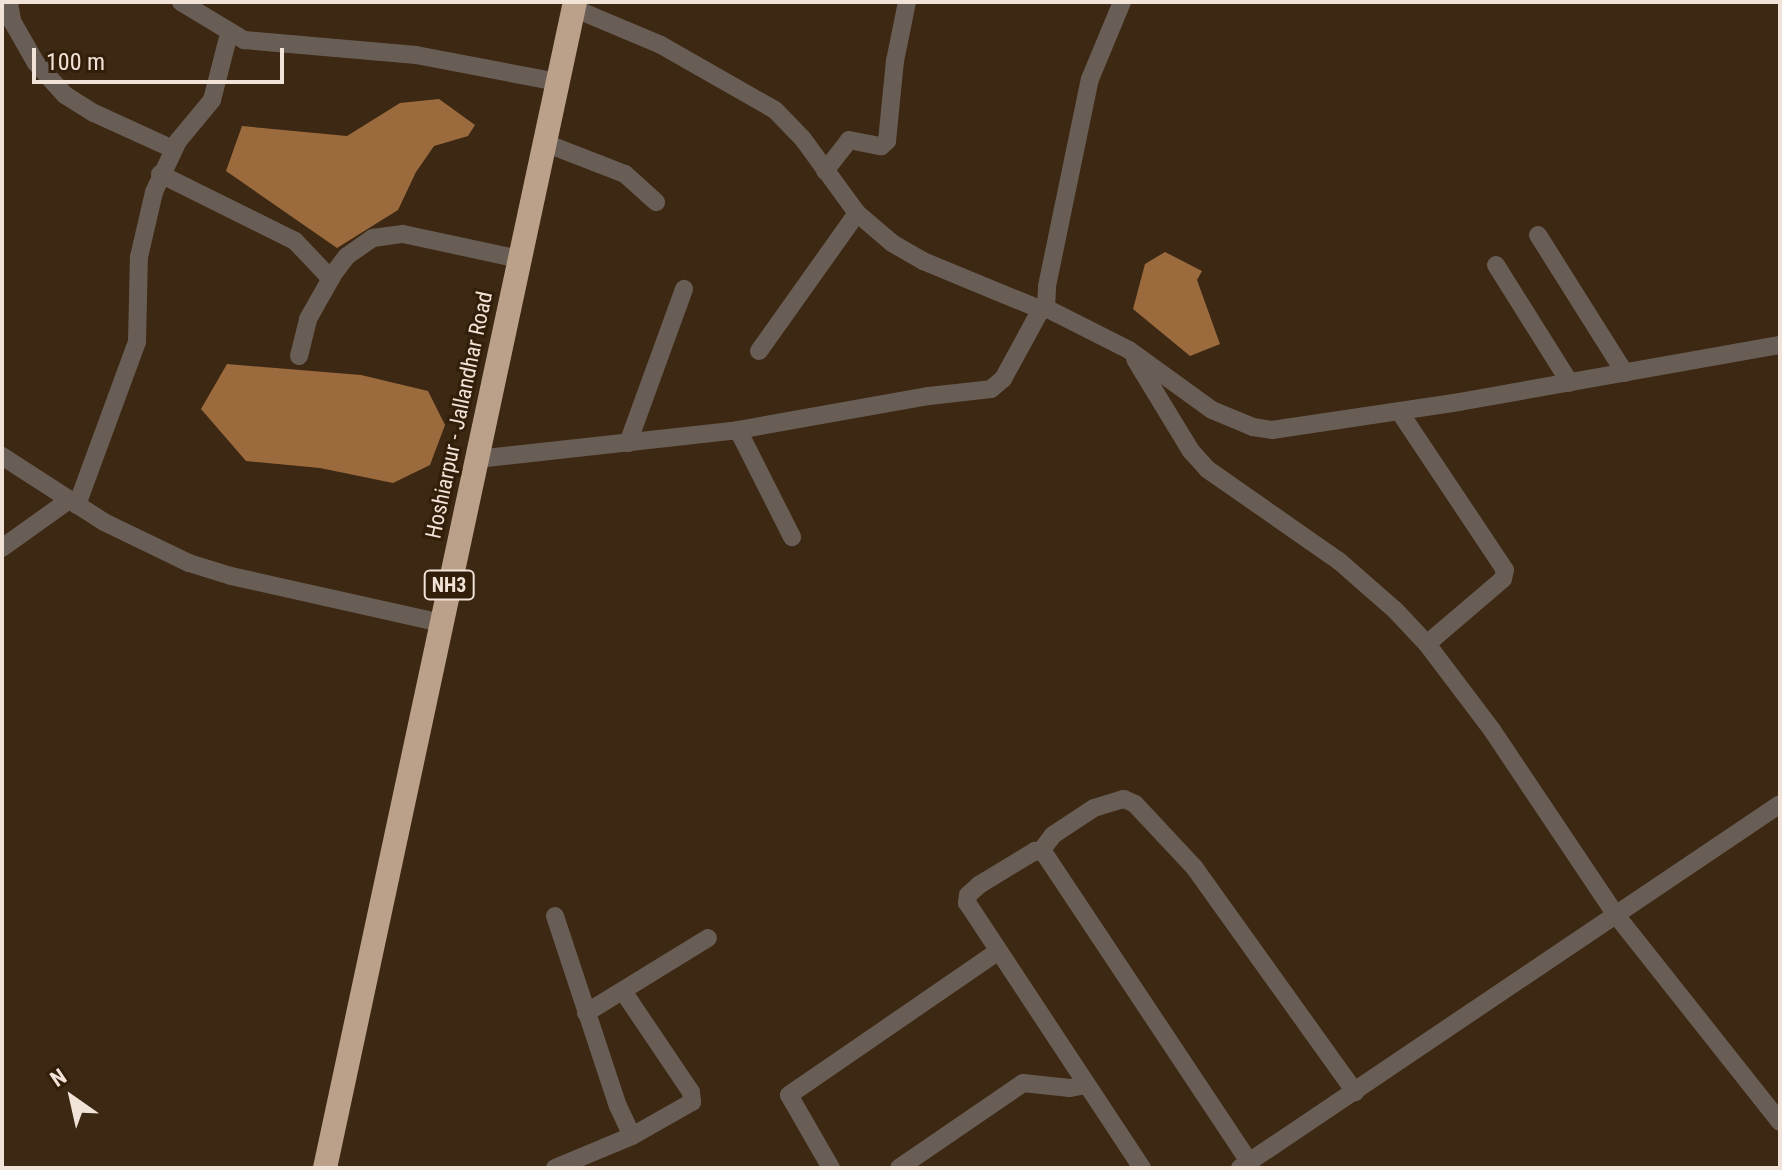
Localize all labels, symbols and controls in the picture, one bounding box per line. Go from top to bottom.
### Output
scale bar [36,32,288,82]
text: 100 m [46,48,105,76]
street label: Hoshiarpur - Jallandhar Road [420,289,498,541]
road number: NH3 [423,569,475,601]
north arrow [32,1058,112,1138]
text: N [46,1064,71,1092]

